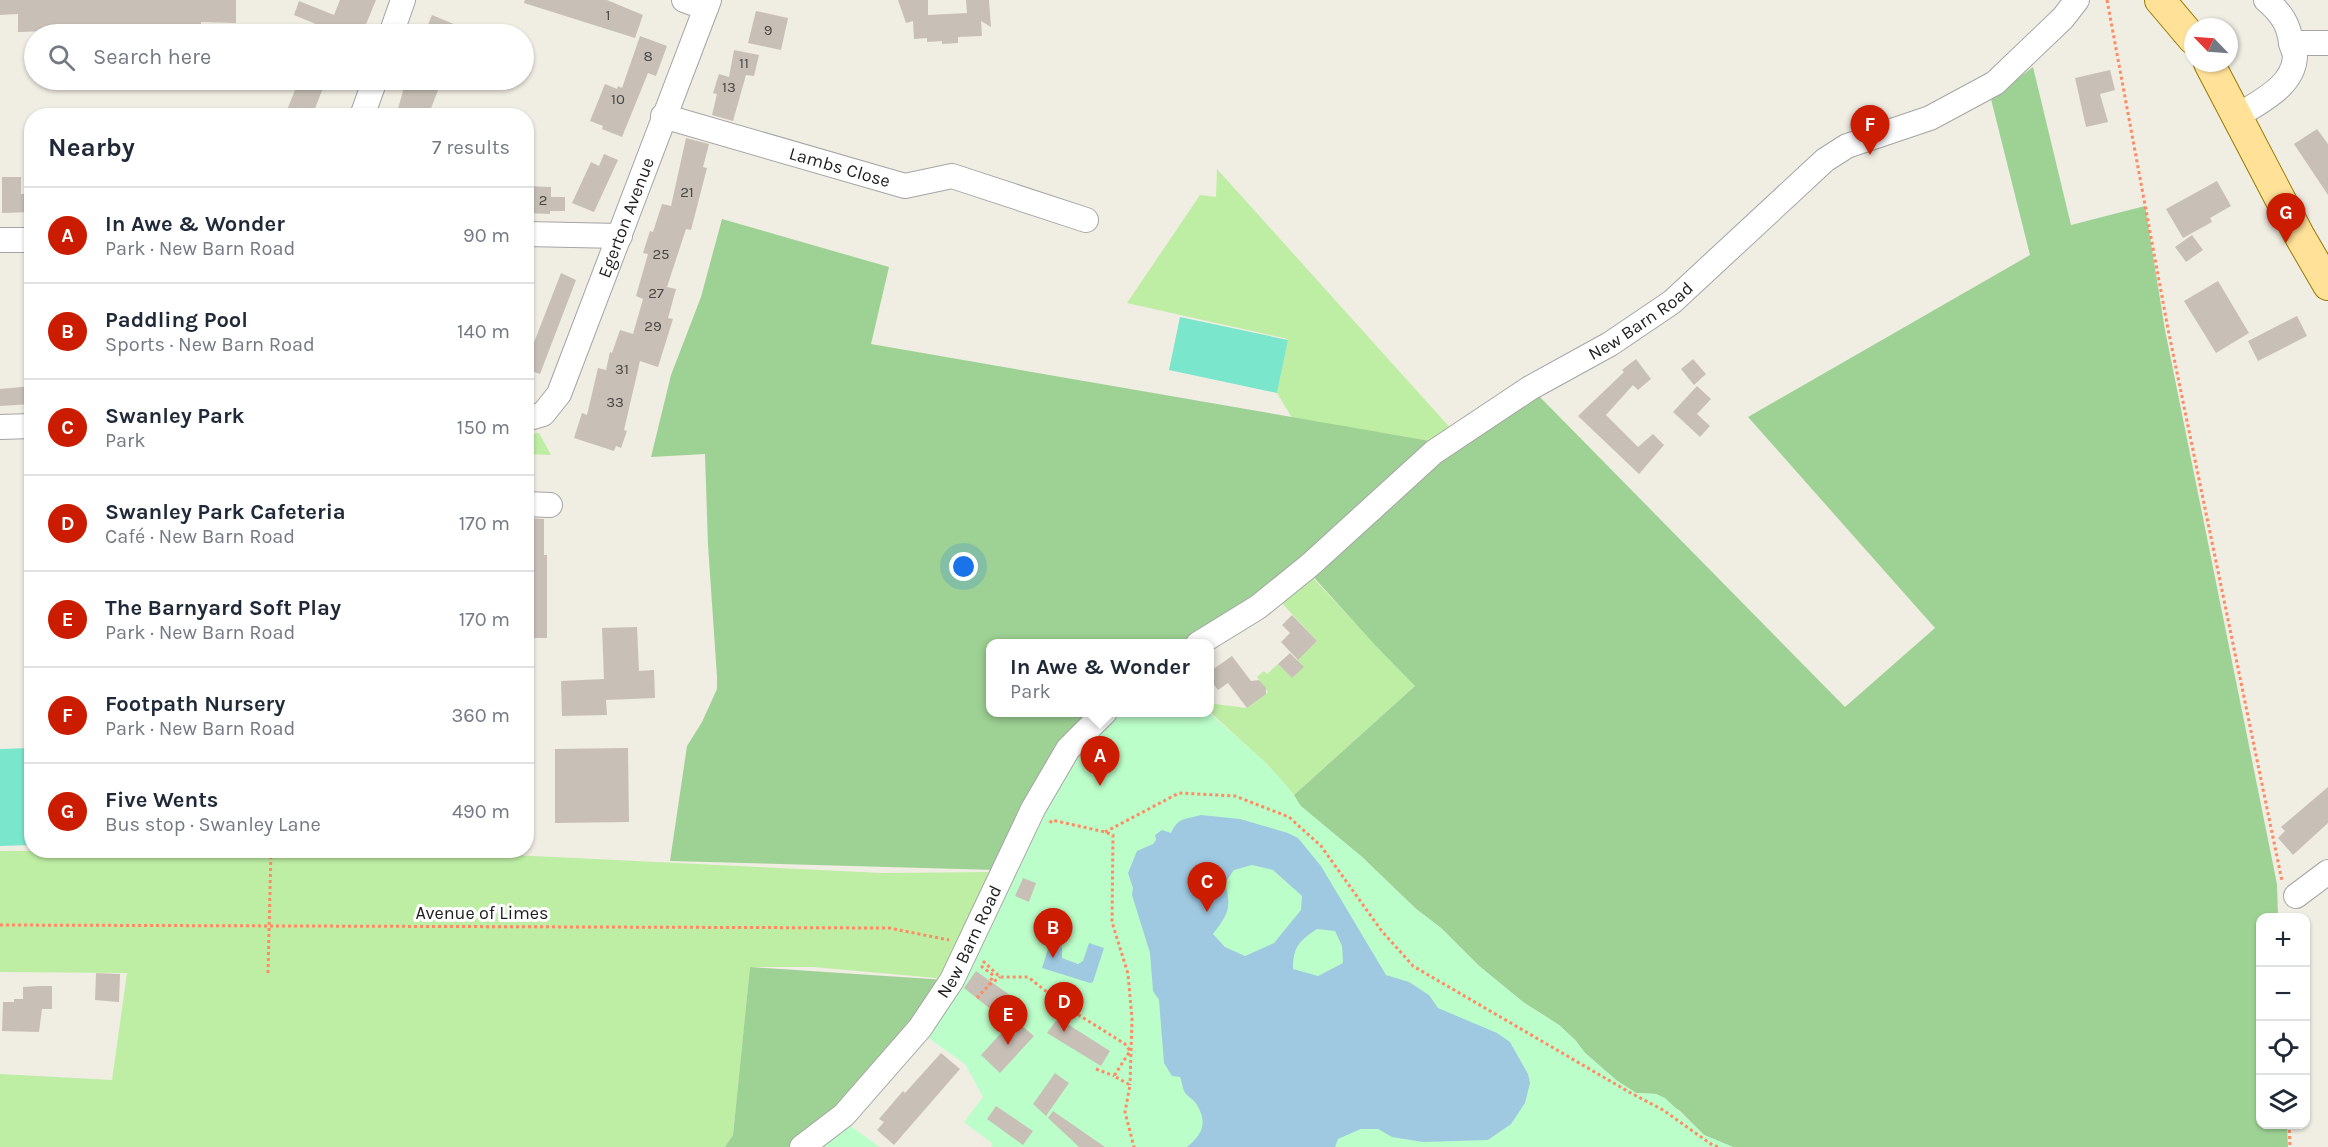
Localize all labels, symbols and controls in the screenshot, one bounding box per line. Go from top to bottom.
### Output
house number: 1 [606,6,610,24]
north arrow [2184,18,2238,72]
house number: 9 [764,21,772,39]
search box [24,24,534,90]
icon: search [45,41,78,74]
text: Search here [93,44,211,70]
house number: 8 [643,47,653,65]
house number: 11 [739,54,749,72]
house number: 13 [722,78,736,96]
house number: 10 [611,90,625,108]
pin: F [1850,106,1890,155]
text: Nearby [48,132,135,163]
text: 7 results [432,136,510,159]
street label: Lambs Close [787,142,893,192]
street label: Egerton Avenue [593,154,659,281]
house number: 21 [680,183,694,201]
house number: 2 [539,191,547,209]
pin: G [2266,194,2306,243]
text: In Awe & Wonder [105,211,285,237]
text: A [61,224,74,247]
text: 90 m [463,224,510,247]
text: Park · New Barn Road [105,237,295,260]
house number: 25 [652,245,670,263]
street label: New Barn Road [1584,277,1698,365]
house number: 27 [648,284,664,302]
text: Paddling Pool [105,307,248,333]
house number: 29 [644,317,662,335]
text: B [61,320,74,343]
text: 140 m [457,320,510,343]
text: Sports · New Barn Road [105,333,315,356]
house number: 31 [615,360,629,378]
house number: 33 [606,393,624,411]
text: Swanley Park [105,403,245,429]
text: C [61,416,74,439]
text: 150 m [457,416,510,439]
text: Park [105,429,146,452]
text: Swanley Park Cafeteria [105,499,346,525]
text: D [61,512,74,535]
text: 170 m [459,512,510,535]
text: Café · New Barn Road [105,525,295,548]
your location [949,552,978,581]
text: The Barnyard Soft Play [105,595,341,621]
text: E [62,608,73,631]
text: 170 m [459,608,510,631]
text: Park · New Barn Road [105,621,295,644]
popup [986,639,1214,717]
text: In Awe & Wonder [1010,654,1190,680]
text: Park [1010,680,1051,703]
text: Footpath Nursery [105,691,285,717]
text: F [62,704,73,727]
text: 360 m [451,704,510,727]
text: Park · New Barn Road [105,717,295,740]
pin: A [1080,736,1120,786]
text: Five Wents [105,787,218,813]
text: G [61,800,74,823]
text: 490 m [452,800,510,823]
text: Bus stop · Swanley Lane [105,813,321,836]
pin: C [1188,862,1226,912]
street label: New Barn Road [932,882,1006,1002]
street label: Avenue of Limes [415,902,549,924]
pin: B [1034,908,1072,958]
map controls [2256,913,2310,1129]
button: + [2256,913,2310,967]
button: − [2256,967,2310,1021]
pin: D [1044,982,1084,1032]
pin: E [988,996,1028,1045]
button: locate [2256,1021,2310,1075]
button: layers [2256,1075,2310,1129]

